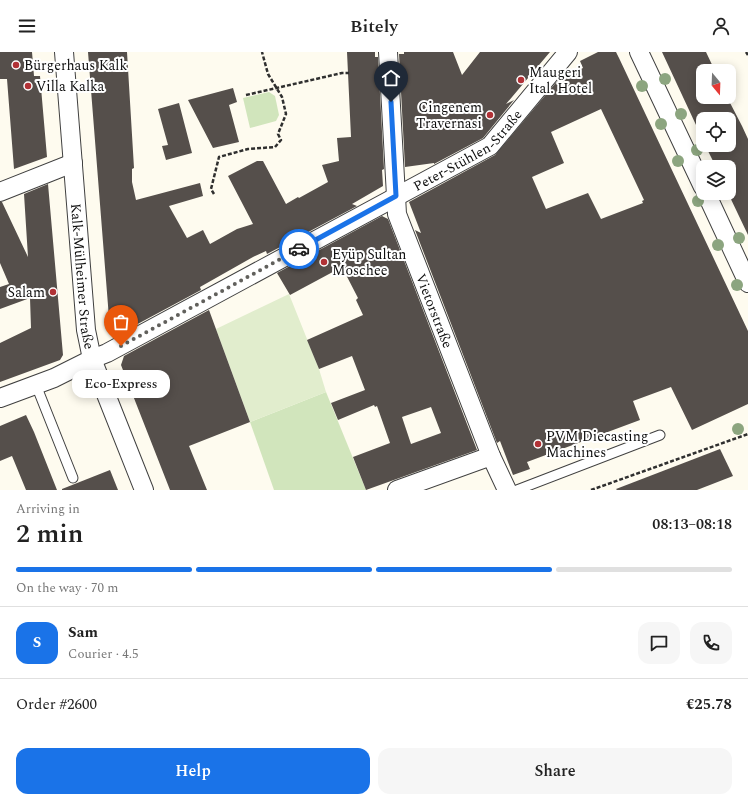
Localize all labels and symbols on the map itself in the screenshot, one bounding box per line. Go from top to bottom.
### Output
place label: Bürgerhaus Kalk [24,55,127,76]
marker: Bürgerhaus Kalk [11,60,21,70]
pin [374,61,408,102]
place label: Maugeri Ital. Hotel [529,62,592,99]
north arrow [696,64,736,104]
marker: Maugeri Ital. Hotel [516,75,526,85]
place label: Villa Kalka [36,76,105,97]
marker: Villa Kalka [23,81,33,91]
place label: Cingenem Travernasi [416,97,482,134]
street label: Peter-Stühlen-Straße [409,105,527,197]
marker: Cingenem Travernasi [485,110,495,120]
street label: Kalk-Mülheimer Straße [65,203,100,351]
courier [279,229,319,269]
place label: Eyüp Sultan Moschee [332,244,407,281]
marker: Eyüp Sultan Moschee [319,257,329,267]
street label: Vietorstraße [410,271,458,351]
place label: Salam [8,282,45,303]
marker: Salam [48,287,58,297]
pin [104,305,138,346]
callout: Eco-Express [72,370,170,398]
place label: PVM Diecasting Machines [546,426,648,463]
marker: PVM Diecasting Machines [533,439,543,449]

